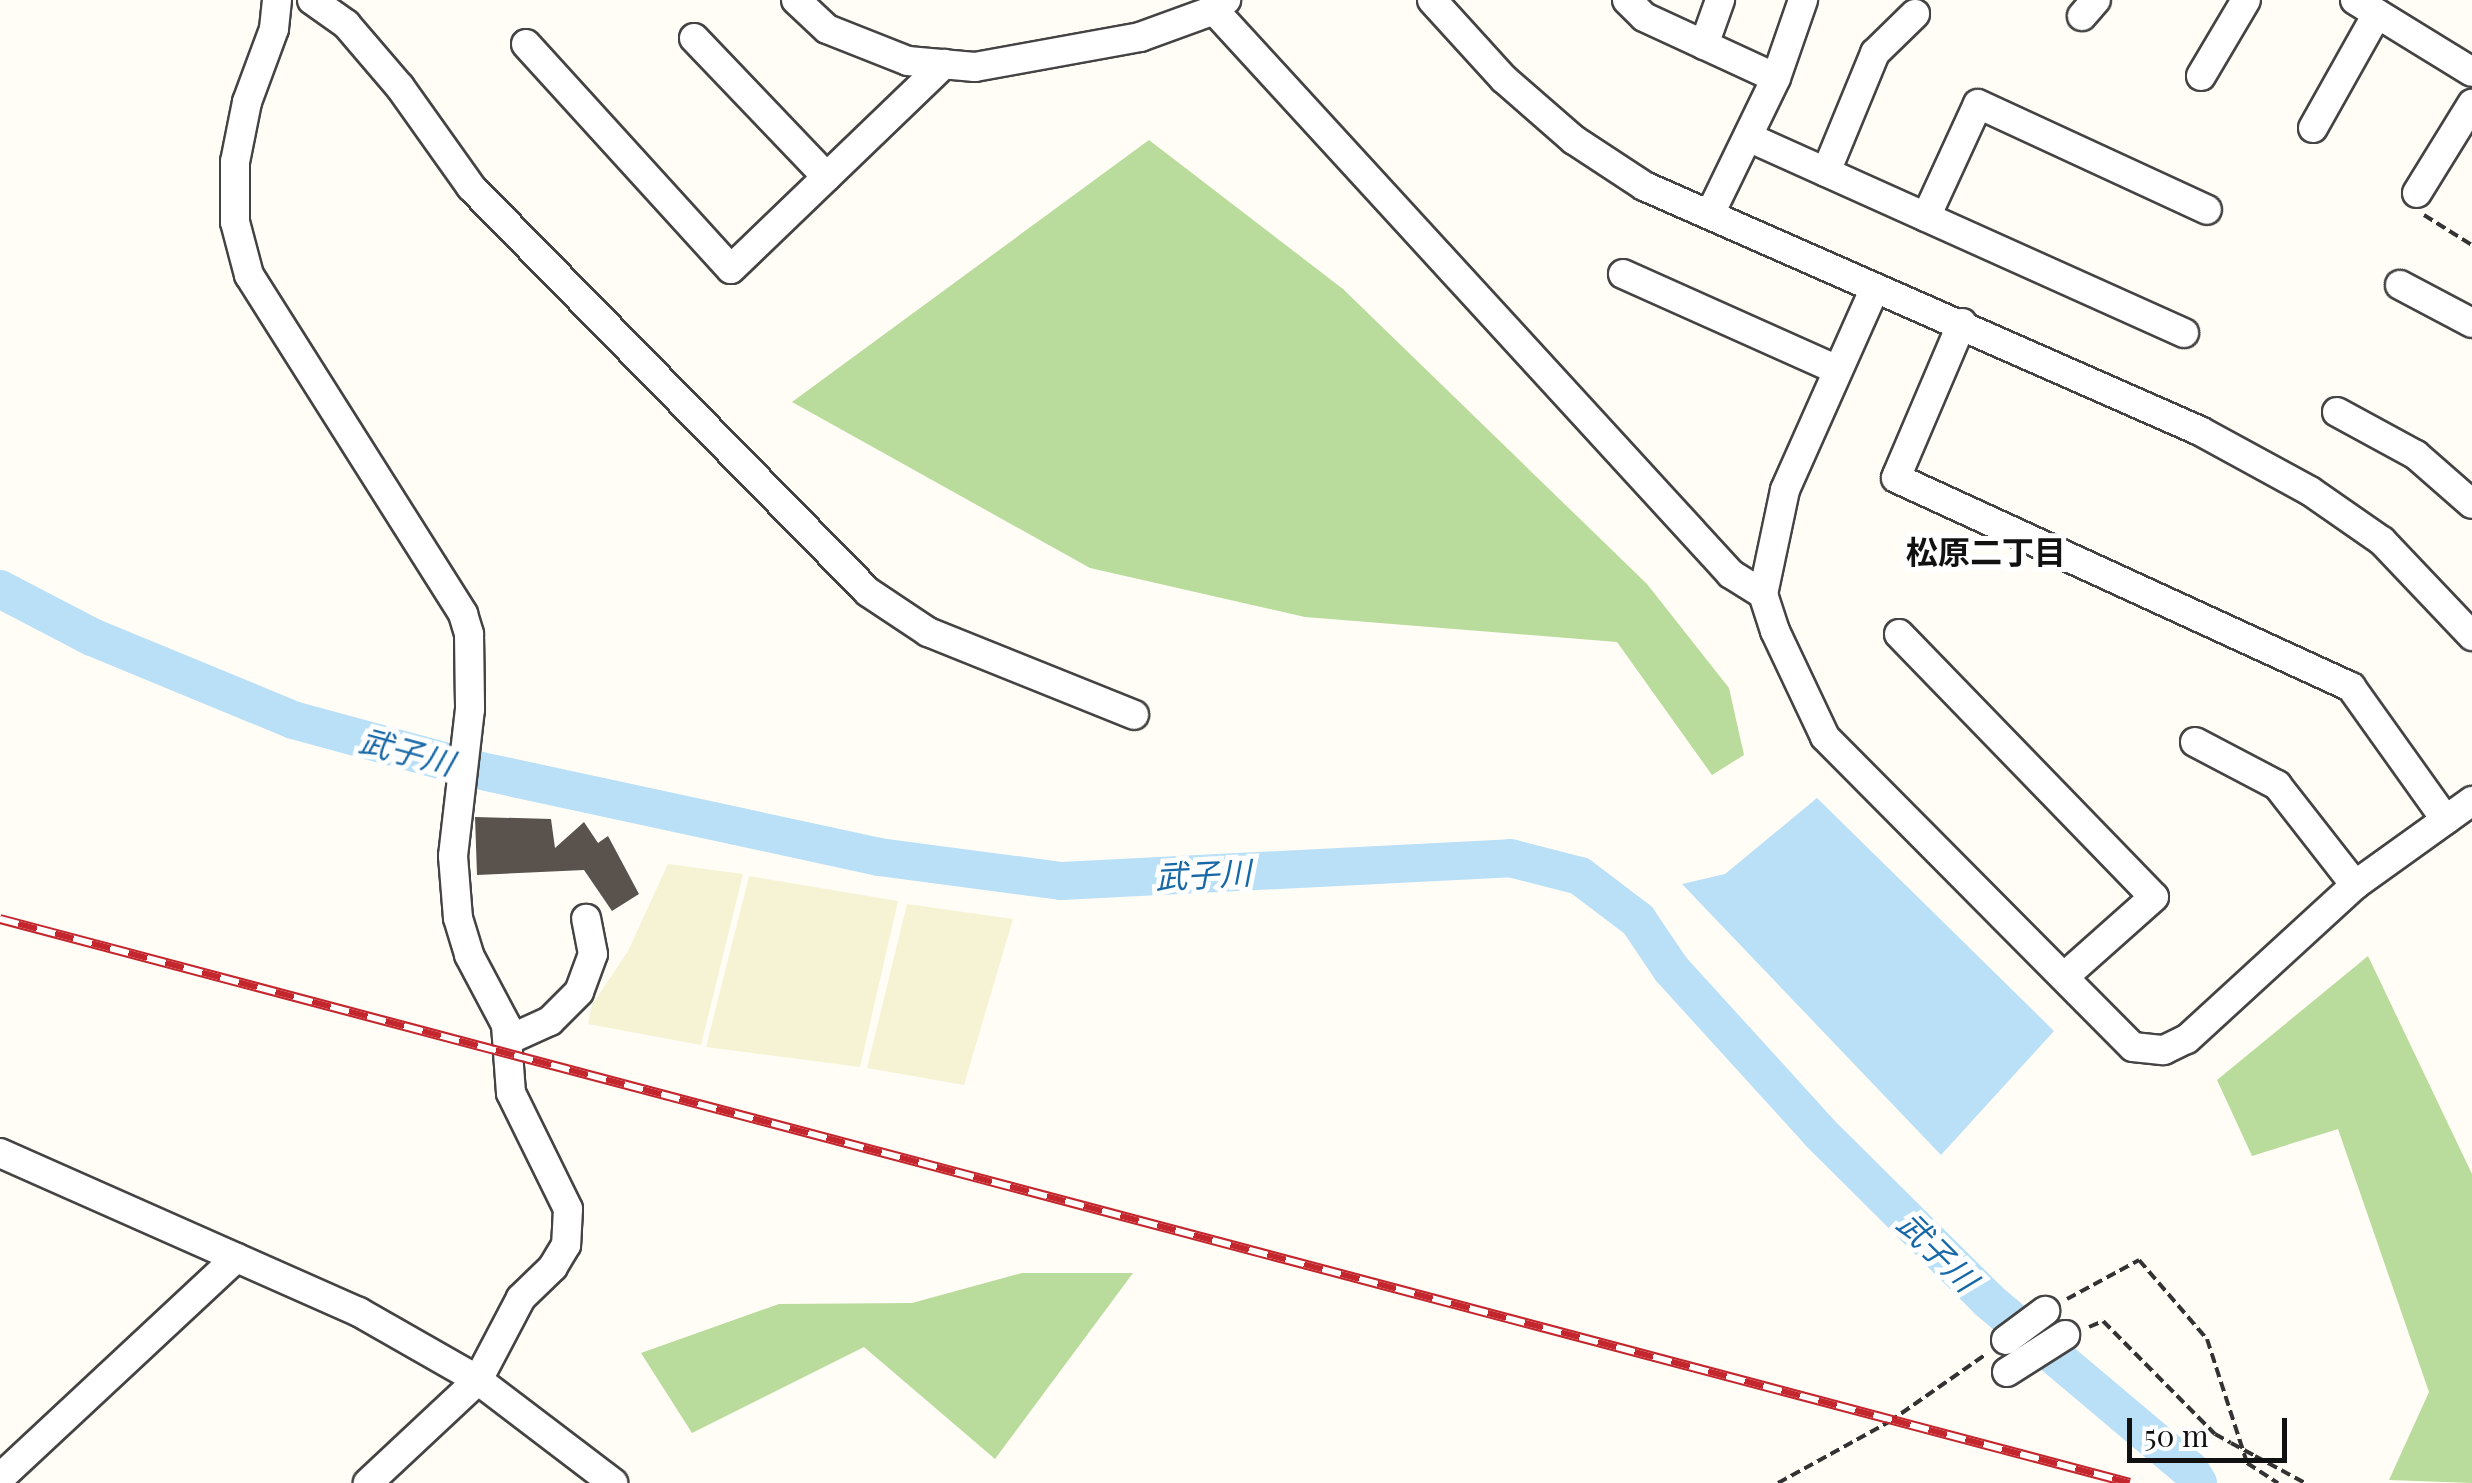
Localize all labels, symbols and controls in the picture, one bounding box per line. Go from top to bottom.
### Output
district label: 松原二丁目 [1906,532,2066,570]
water label: 武子川 [356,720,458,782]
water label: 武子川 [1154,852,1252,896]
water label: 武子川 [1890,1203,1986,1299]
scale bar [2132,1398,2292,1460]
text: 50 m [2144,1415,2209,1455]

